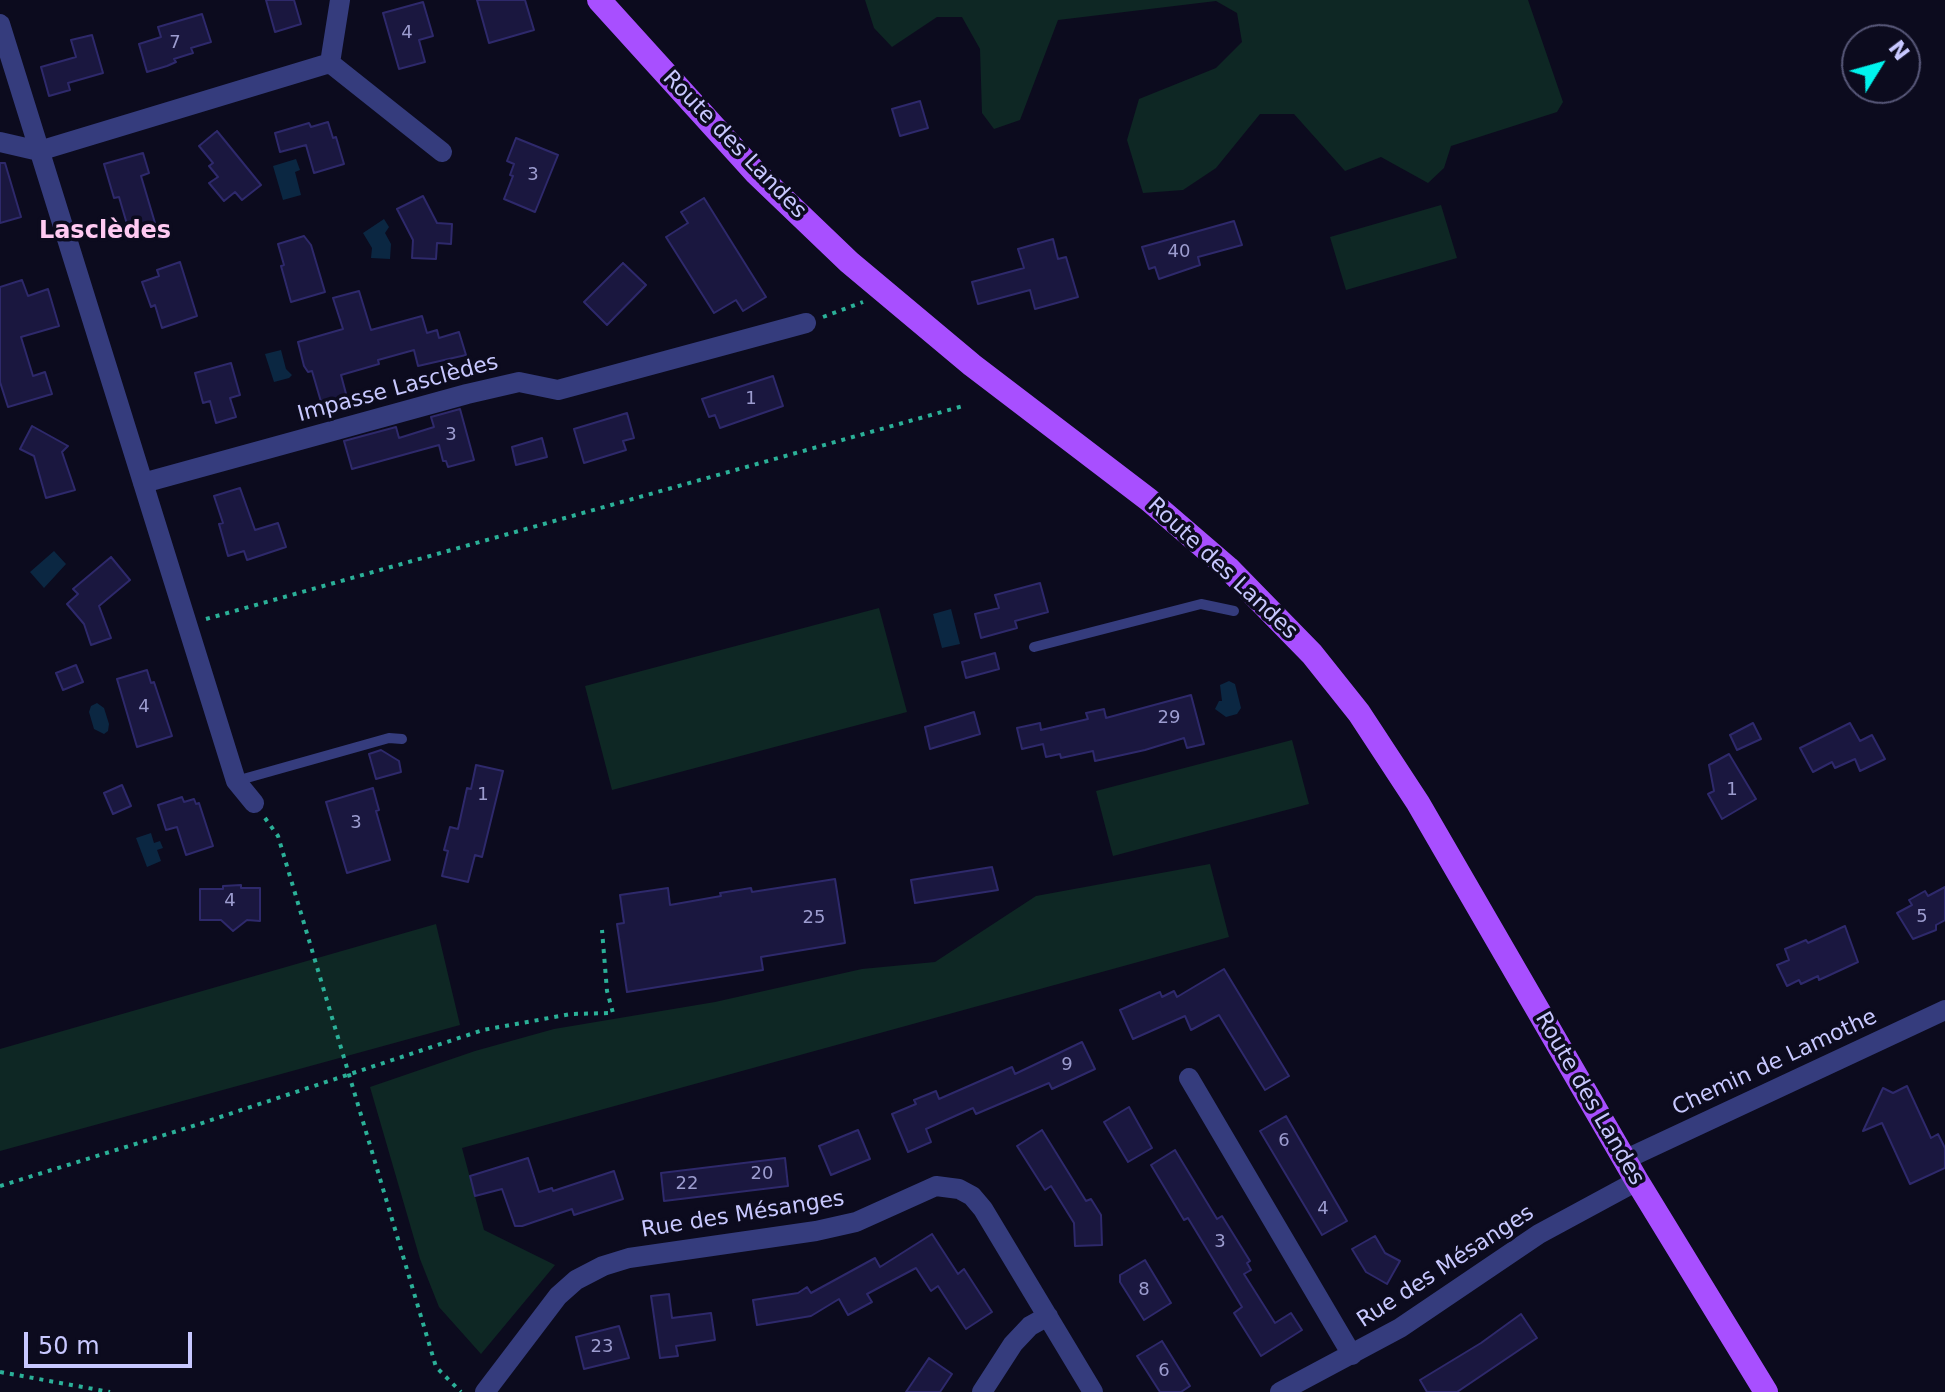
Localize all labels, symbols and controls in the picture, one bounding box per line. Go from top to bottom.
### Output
house number: 4 [401,22,413,44]
north arrow [1841,24,1921,104]
house number: 7 [169,32,181,54]
text: N [1883,36,1914,65]
street label: Route des Landes [657,66,811,224]
house number: 3 [527,164,539,186]
district label: Lasclèdes [39,218,171,246]
house number: 40 [1168,241,1190,263]
street label: Impasse Lasclèdes [295,349,501,429]
house number: 1 [745,388,757,410]
house number: 3 [445,424,457,446]
street label: Route des Landes [1142,493,1302,645]
house number: 4 [138,696,150,718]
house number: 29 [1158,707,1180,729]
house number: 1 [1726,779,1738,801]
house number: 1 [477,784,489,806]
house number: 3 [350,812,362,834]
house number: 4 [224,890,236,912]
house number: 5 [1916,906,1928,928]
house number: 25 [803,907,825,929]
street label: Chemin de Lamothe [1669,1004,1881,1122]
street label: Route des Landes [1529,1008,1649,1190]
house number: 9 [1061,1054,1073,1076]
house number: 6 [1278,1130,1290,1152]
house number: 20 [751,1163,773,1185]
house number: 22 [676,1173,698,1195]
street label: Rue des Mésanges [640,1186,846,1244]
house number: 4 [1317,1198,1329,1220]
street label: Rue des Mésanges [1353,1200,1539,1334]
house number: 3 [1214,1231,1226,1253]
house number: 8 [1138,1279,1150,1301]
scale bar [28,1316,196,1366]
text: 50 m [38,1332,100,1360]
house number: 23 [591,1336,613,1358]
house number: 6 [1158,1360,1170,1382]

